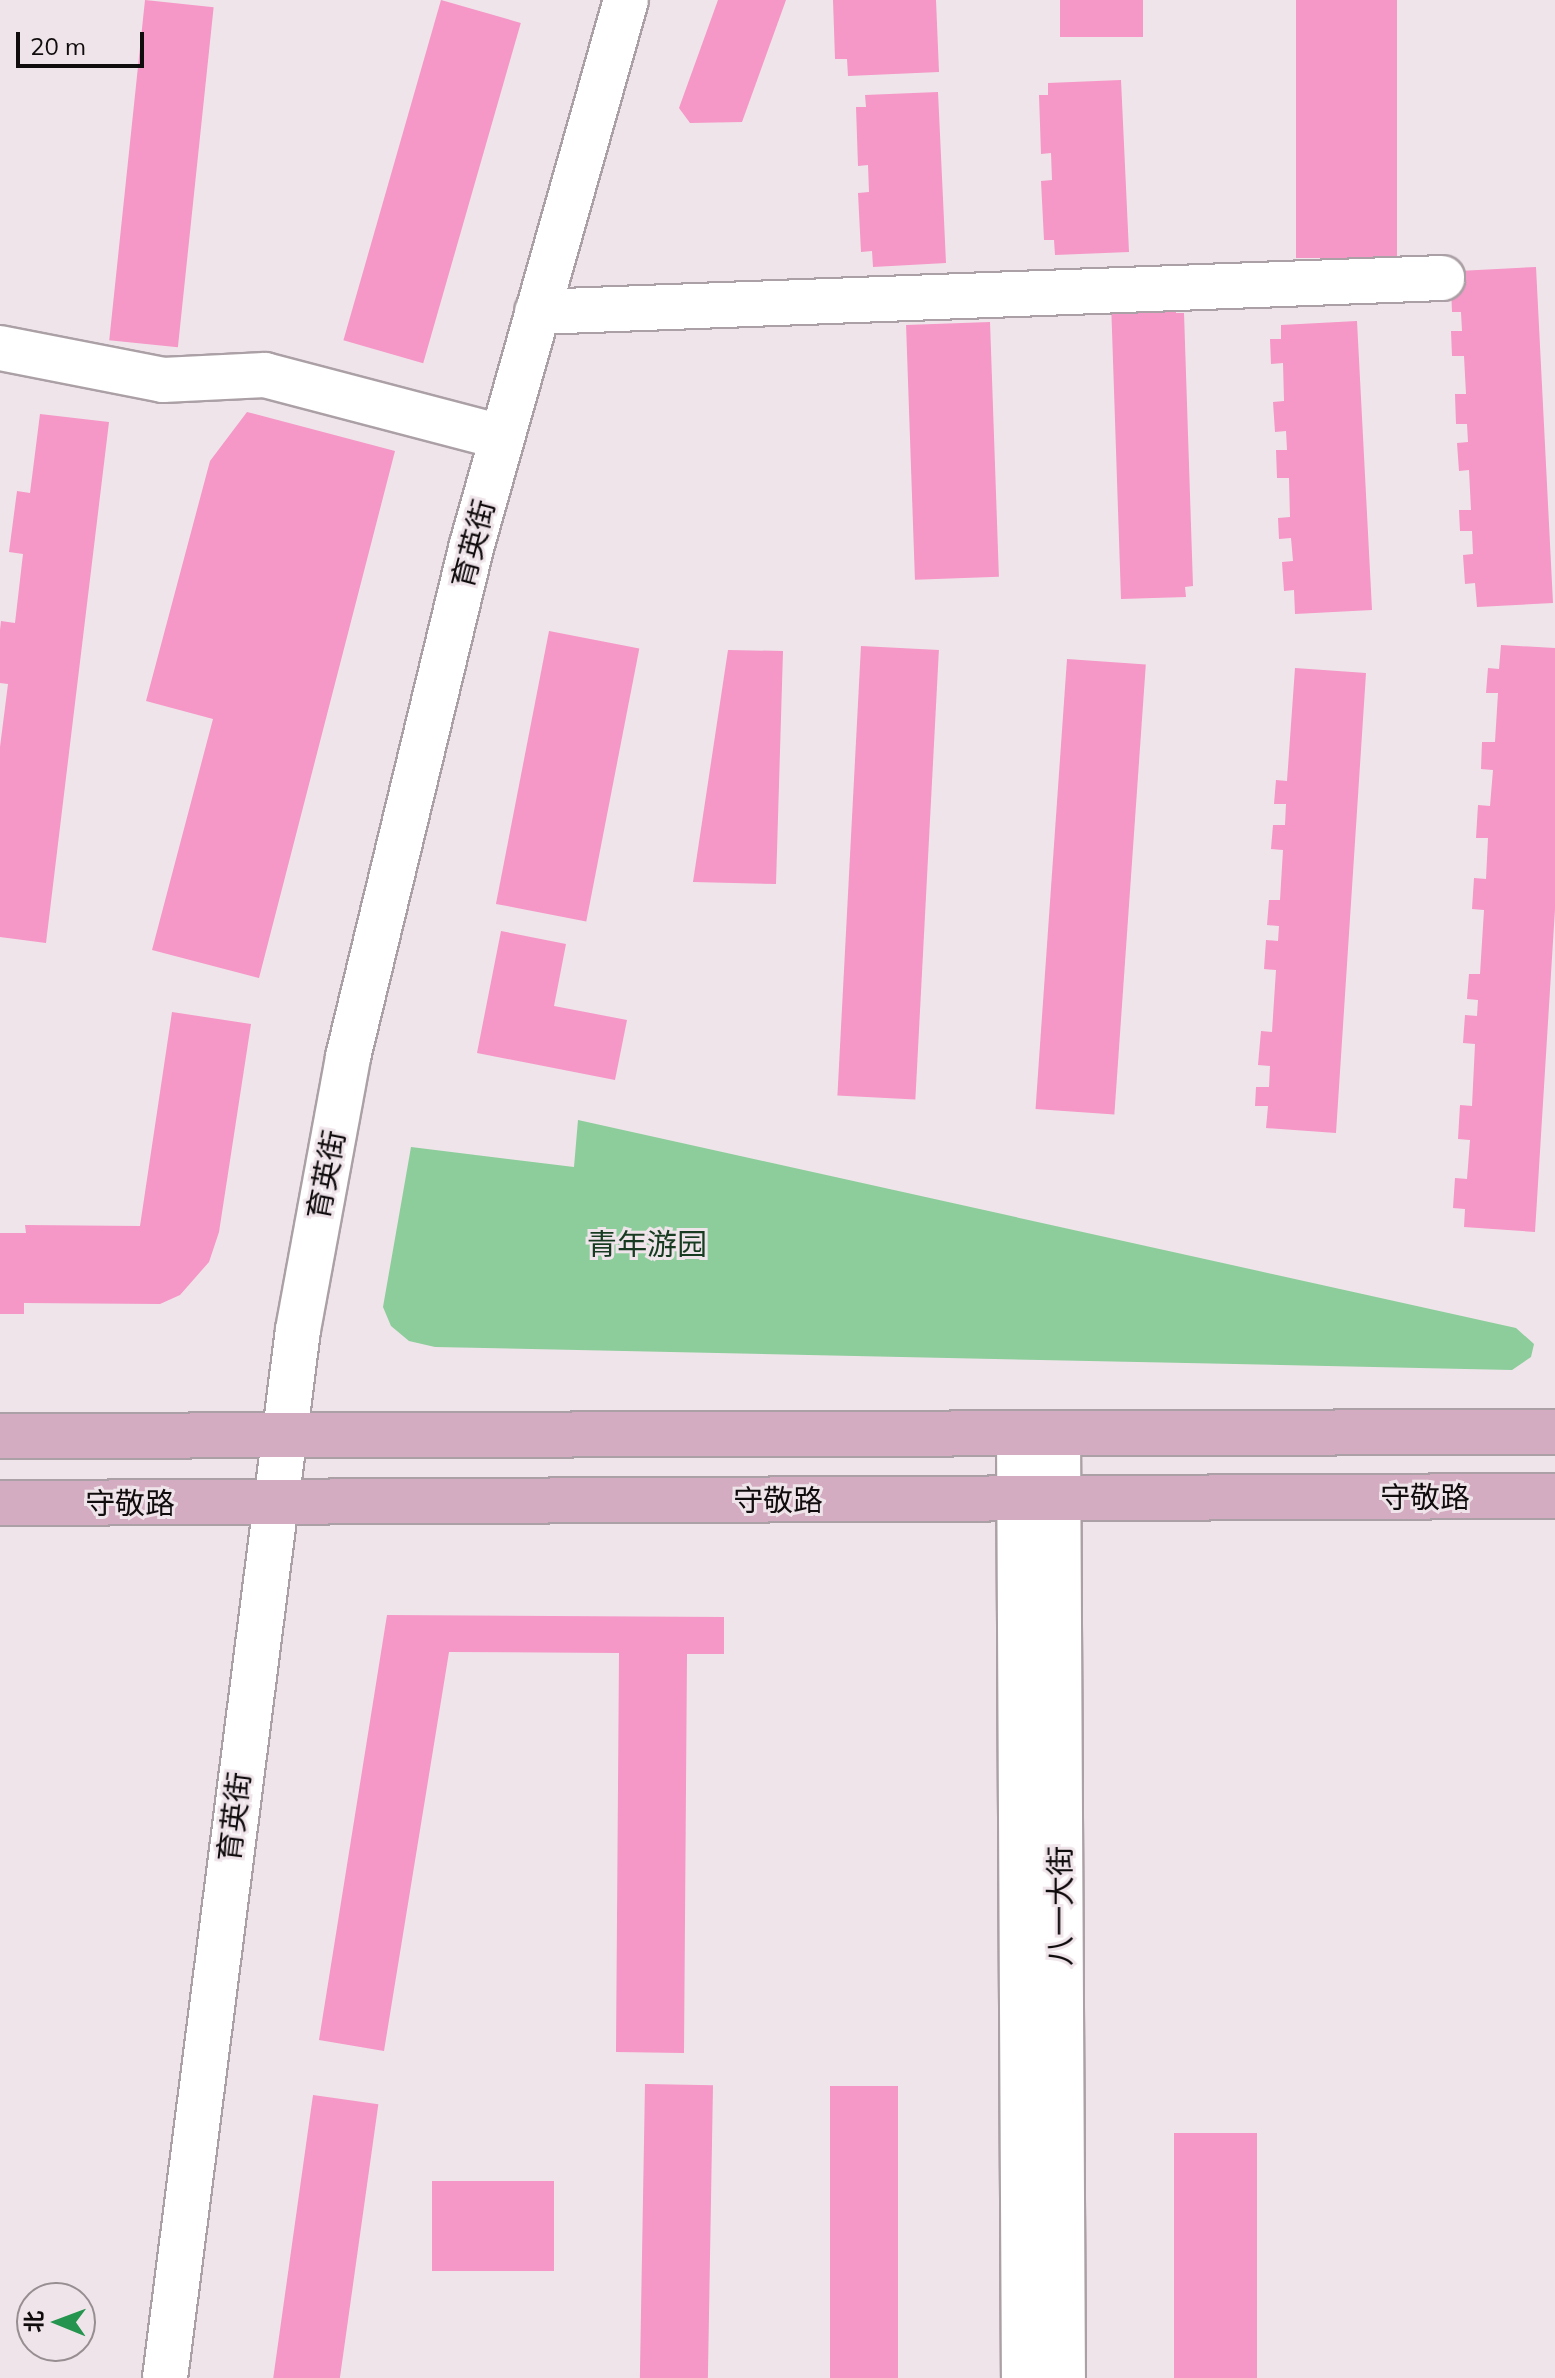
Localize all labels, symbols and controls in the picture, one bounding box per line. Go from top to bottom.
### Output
scale bar [20,16,148,66]
text: 20 m [30,31,86,61]
street label: 育英街 [444,496,502,592]
street label: 育英街 [300,1127,352,1223]
park label: 青年游园 [587,1226,707,1262]
street label: 守敬路 [1380,1479,1470,1515]
street label: 守敬路 [733,1482,823,1518]
street label: 守敬路 [85,1485,175,1521]
street label: 育英街 [211,1770,257,1864]
street label: 八一大街 [1042,1846,1078,1966]
north arrow [16,2282,96,2362]
text: 北 [20,2310,48,2333]

